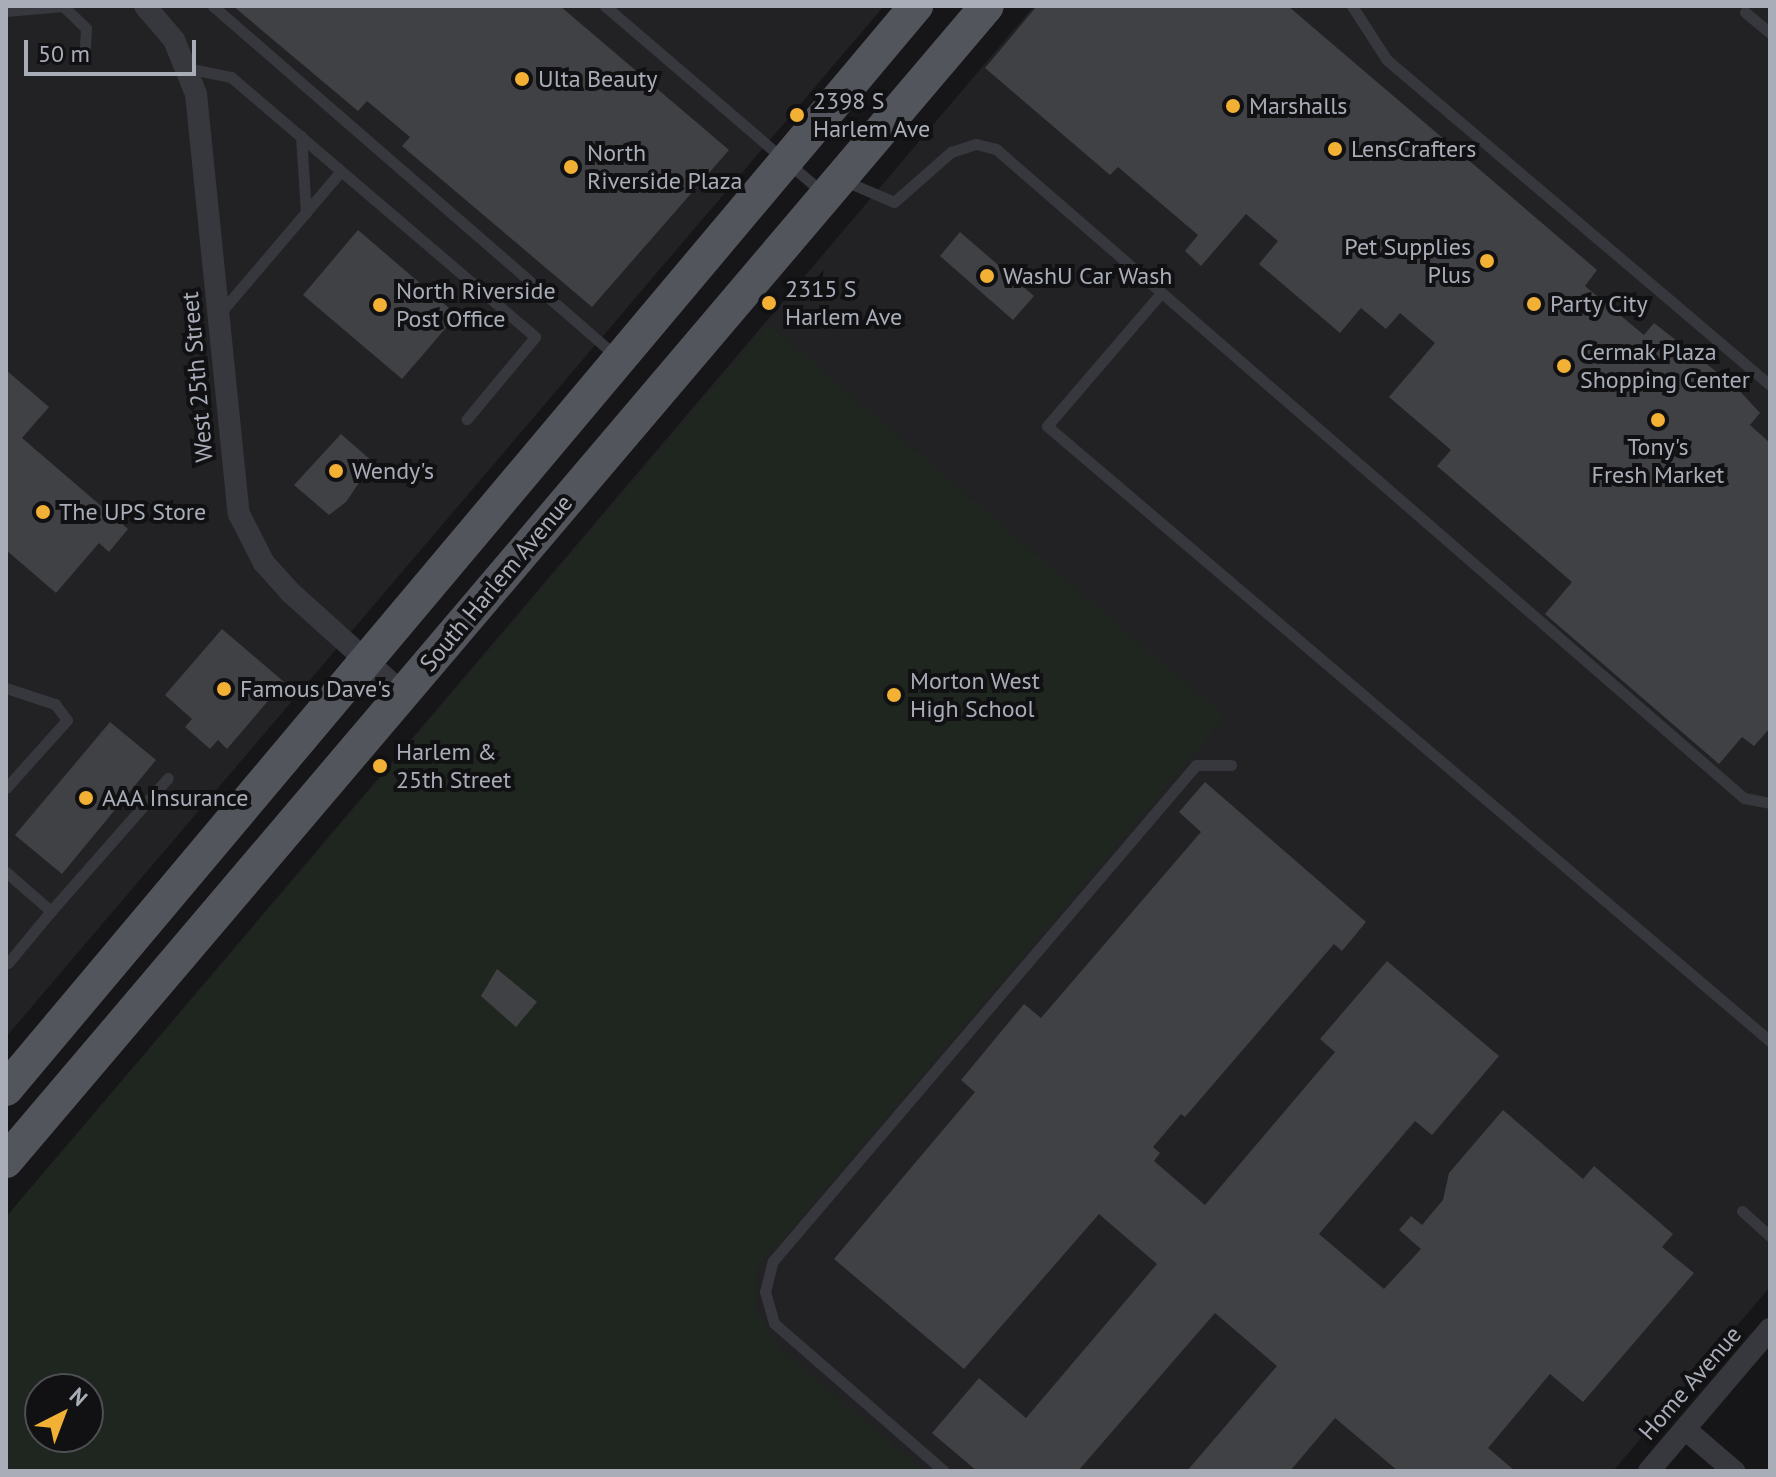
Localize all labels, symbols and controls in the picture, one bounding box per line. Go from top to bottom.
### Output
scale bar [28,24,200,74]
text: 50 m [38,38,90,69]
place label: Ulta Beauty [538,65,657,93]
marker: Ulta Beauty [513,70,531,88]
place label: 2398 S Harlem Ave [813,87,931,143]
place label: Marshalls [1249,92,1347,120]
marker: Marshalls [1224,97,1242,115]
marker: 2398 S Harlem Ave [788,106,806,124]
place label: LensCrafters [1351,135,1476,163]
place label: North Riverside Plaza [587,139,742,195]
marker: LensCrafters [1326,140,1344,158]
marker: North Riverside Plaza [562,158,580,176]
place label: Pet Supplies Plus [1344,233,1471,289]
marker: Pet Supplies Plus [1478,252,1496,270]
place label: WashU Car Wash [1003,262,1173,290]
marker: WashU Car Wash [978,267,996,285]
place label: 2315 S Harlem Ave [785,275,903,331]
place label: North Riverside Post Office [396,277,556,333]
place label: Party City [1550,290,1649,318]
street label: West 25th Street [175,291,219,463]
marker: 2315 S Harlem Ave [760,294,778,312]
marker: Party City [1525,295,1543,313]
marker: North Riverside Post Office [371,296,389,314]
place label: Cermak Plaza Shopping Center [1580,338,1750,394]
marker: Cermak Plaza Shopping Center [1555,357,1573,375]
marker: Tony's Fresh Market [1649,411,1667,429]
place label: Tony's Fresh Market [1592,433,1724,489]
place label: Wendy's [352,457,434,485]
marker: Wendy's [327,462,345,480]
street label: South Harlem Avenue [413,489,579,677]
place label: The UPS Store [59,498,206,526]
marker: The UPS Store [34,503,52,521]
place label: Morton West High School [910,667,1040,723]
place label: Famous Dave's [240,675,391,703]
marker: Famous Dave's [215,680,233,698]
marker: Morton West High School [885,686,903,704]
place label: Harlem & 25th Street [396,738,511,794]
marker: Harlem & 25th Street [371,757,389,775]
place label: AAA Insurance [102,784,249,812]
marker: AAA Insurance [77,789,95,807]
street label: Home Avenue [1633,1320,1747,1446]
north arrow [24,1373,104,1453]
text: N [64,1381,93,1412]

